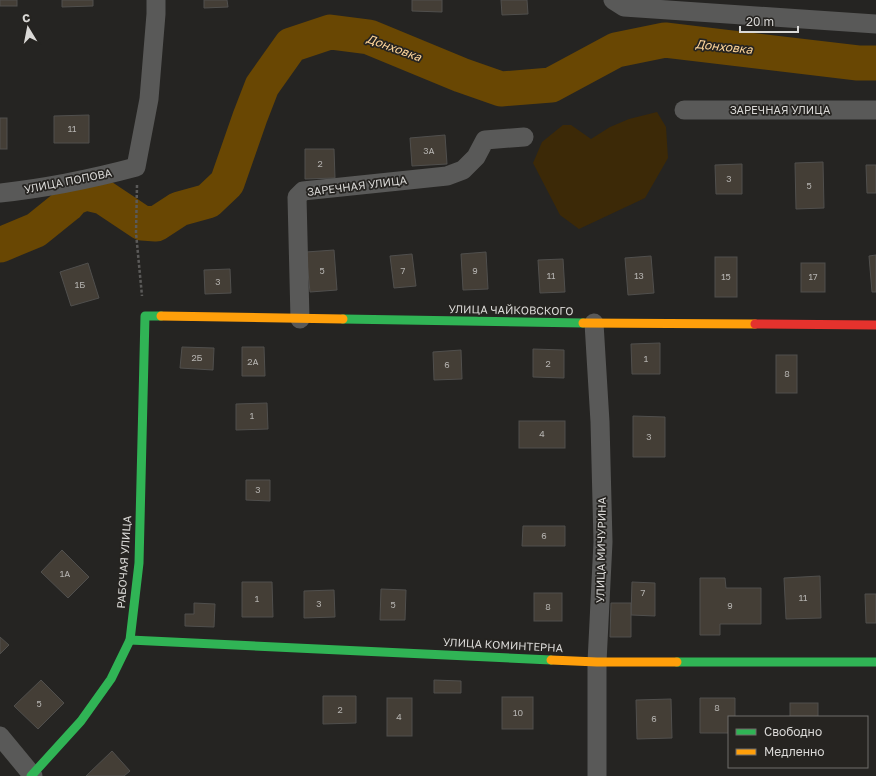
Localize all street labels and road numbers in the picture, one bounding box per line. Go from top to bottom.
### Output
street label: ЗАРЕЧНАЯ УЛИЦА [730,103,831,116]
street label: УЛИЦА ПОПОВА [23,166,113,195]
street label: ЗАРЕЧНАЯ УЛИЦА [306,173,408,198]
street label: УЛИЦА ЧАЙКОВСКОГО [448,302,574,317]
street label: УЛИЦА МИЧУРИНА [593,496,608,603]
street label: РАБОЧАЯ УЛИЦА [114,514,133,609]
street label: УЛИЦА КОМИНТЕРНА [443,635,564,654]

